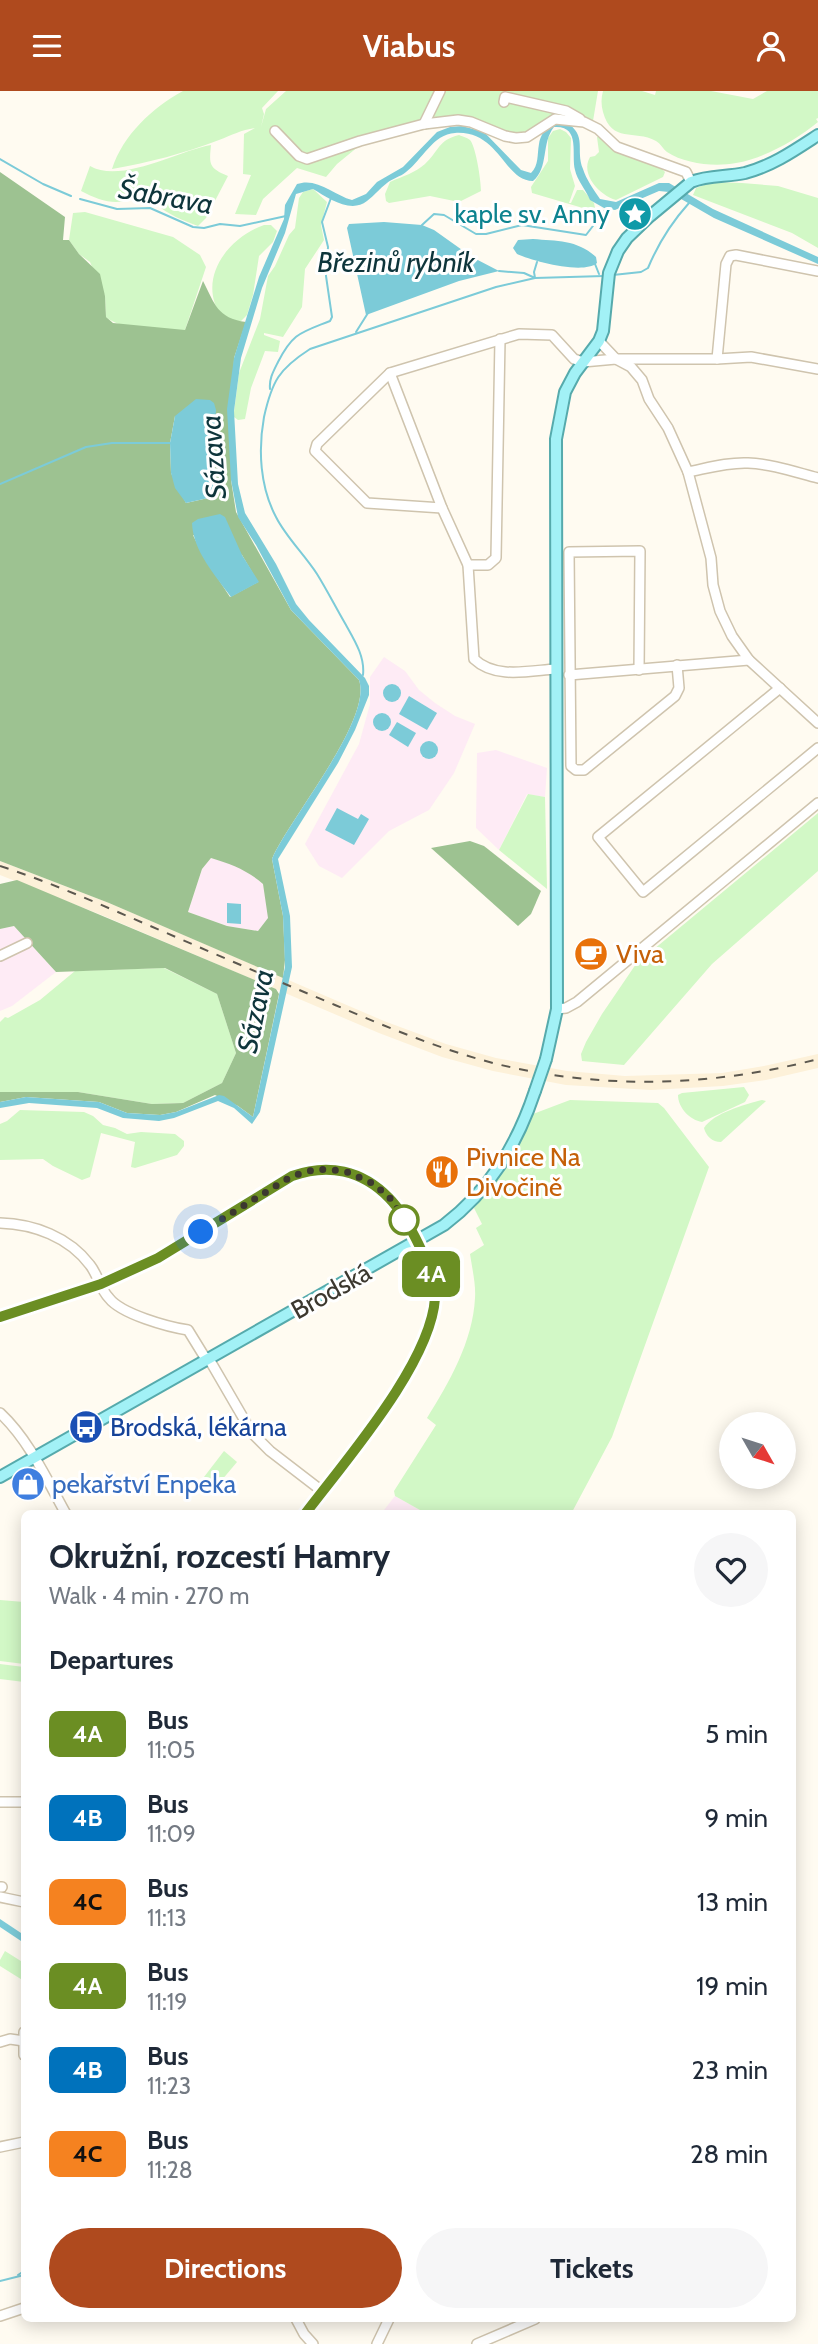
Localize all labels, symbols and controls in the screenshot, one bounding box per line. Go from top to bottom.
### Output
text: Viabus [363,26,455,65]
icon: menu [28,27,66,65]
icon: person [752,27,790,65]
water label: Šabrava [116,171,216,221]
place icon: kaple sv. Anny [616,195,654,233]
place label: kaple sv. Anny [454,198,610,230]
water label: Březinů rybník [317,245,476,279]
water label: Sázava [193,414,233,500]
cafe icon: Viva [572,935,610,973]
place label: Viva [616,938,664,970]
water label: Sázava [230,966,280,1056]
place label: Pivnice Na Divočině [466,1141,581,1203]
restaurant icon: Pivnice Na Divočině [423,1153,461,1191]
unlabelled marker [389,1205,419,1235]
your location [183,1214,218,1249]
line badge: 4A [400,1251,462,1297]
street label: Brodská [285,1256,377,1326]
text: 4A [416,1259,446,1288]
bus stop icon: Brodská, lékárna [67,1408,105,1446]
place label: Brodská, lékárna [110,1411,287,1443]
north arrow [719,1412,796,1489]
map controls [719,1412,796,1489]
shop icon: pekařství Enpeka [9,1465,47,1503]
place label: pekařství Enpeka [52,1468,237,1500]
button: heart [694,1533,768,1607]
text: Okružní, rozcestí Hamry [49,1536,390,1576]
text: Walk · 4 min · 270 m [49,1582,249,1610]
text: Departures [49,1644,173,1676]
text: Bus [147,1704,188,1736]
text: 5 min [705,1718,768,1750]
text: 4A [73,1719,102,1748]
text: 11:05 [147,1736,195,1764]
text: Bus [147,1788,188,1820]
text: 9 min [705,1802,768,1834]
text: 4B [73,1803,102,1832]
text: 11:09 [147,1820,196,1848]
text: Bus [147,1872,188,1904]
text: 13 min [697,1886,768,1918]
text: 4C [73,1887,102,1916]
text: 11:13 [147,1904,187,1932]
text: Bus [147,1956,188,1988]
text: 19 min [696,1970,768,2002]
text: 4A [73,1971,102,2000]
text: 11:19 [147,1988,187,2016]
text: Bus [147,2040,188,2072]
text: 23 min [692,2054,768,2086]
text: 4B [73,2055,102,2084]
text: 11:23 [147,2072,191,2100]
text: Bus [147,2124,188,2156]
text: 28 min [690,2138,768,2170]
text: 4C [73,2139,102,2168]
text: 11:28 [147,2156,193,2184]
button: Directions [49,2228,402,2308]
button: Tickets [416,2228,768,2308]

